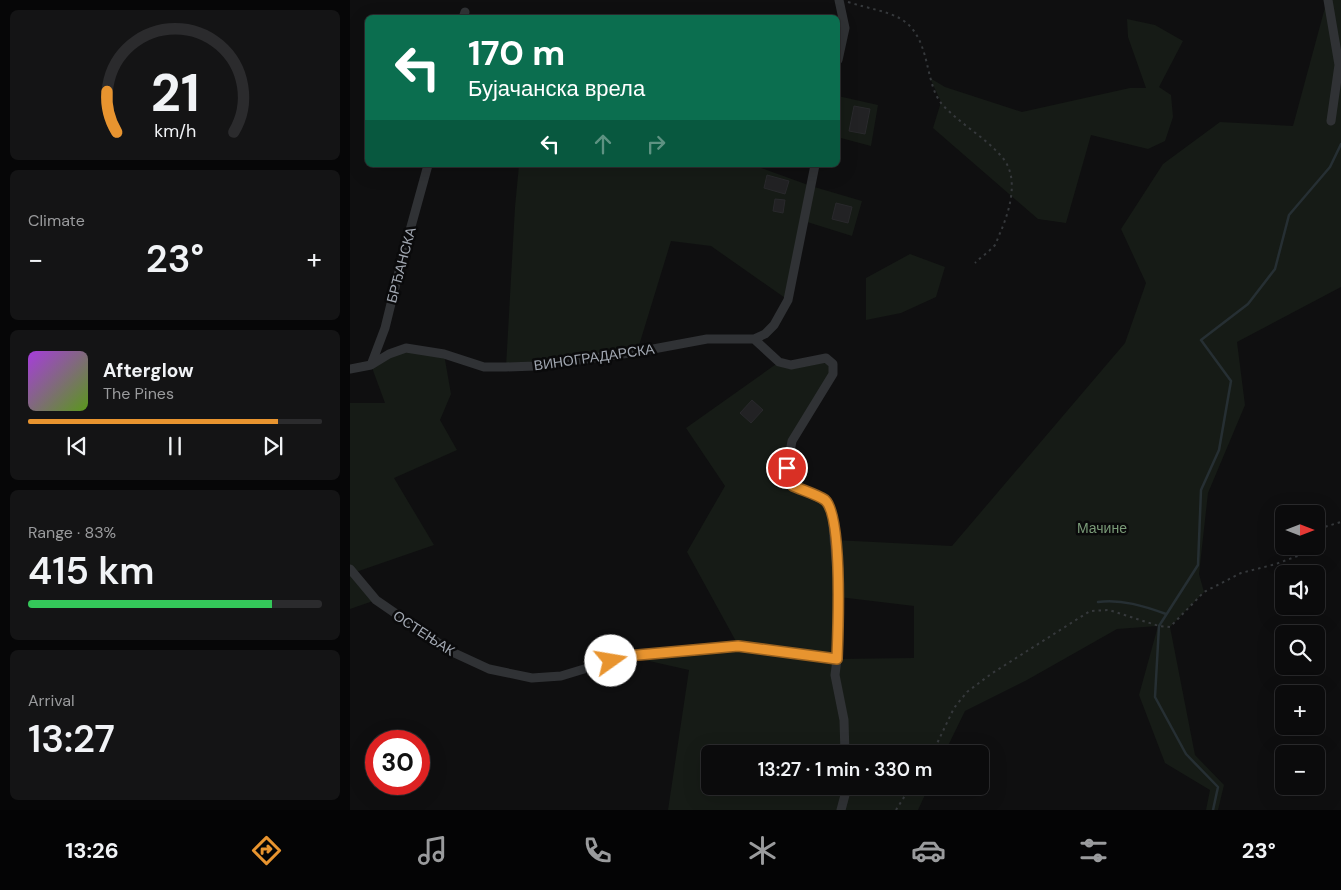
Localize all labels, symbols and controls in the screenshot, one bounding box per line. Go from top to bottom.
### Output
text: 170 m [468,30,565,76]
icon: left [385,35,450,100]
text: 21 [151,59,199,127]
text: Бујачанска врела [468,74,645,103]
text: km/h [154,119,196,143]
icon: left [536,130,564,158]
icon: ahead [589,130,617,158]
icon: right [642,130,670,158]
text: Climate [28,210,85,231]
street label: БРЂАНСКА [382,225,420,305]
text: 23° [146,234,204,284]
text: − [28,241,43,278]
text: + [307,241,322,278]
street label: ВИНОГРАДАРСКА [532,340,656,374]
text: Afterglow [103,358,194,383]
text: The Pines [103,383,174,404]
icon: previous [63,432,91,460]
icon: pause [161,432,189,460]
icon: next [259,432,287,460]
pin [766,447,808,489]
icon: arrive [773,454,801,482]
north arrow [1275,505,1325,555]
map controls [1275,505,1325,795]
park label: Мачине [1077,519,1127,537]
text: Range · 83% [28,522,116,543]
text: 415 km [28,546,155,596]
button: sound [1275,565,1325,615]
street label: ОСТЕЊАК [390,606,459,660]
button: search [1275,625,1325,675]
position arrow [584,634,636,686]
button: + [1275,685,1325,735]
text: Arrival [28,690,75,711]
text: 13:27 [28,714,115,764]
speed limit sign: 30 [365,730,430,795]
button: − [1275,745,1325,795]
text: 13:27 · 1 min · 330 m [758,757,932,782]
icon: directions [249,833,284,868]
icon: music [415,833,450,868]
icon: phone [580,833,615,868]
icon: climate [745,833,780,868]
icon: car [911,833,946,868]
icon: filters [1076,833,1111,868]
text: 13:26 [65,836,119,865]
text: 23° [1242,836,1276,865]

